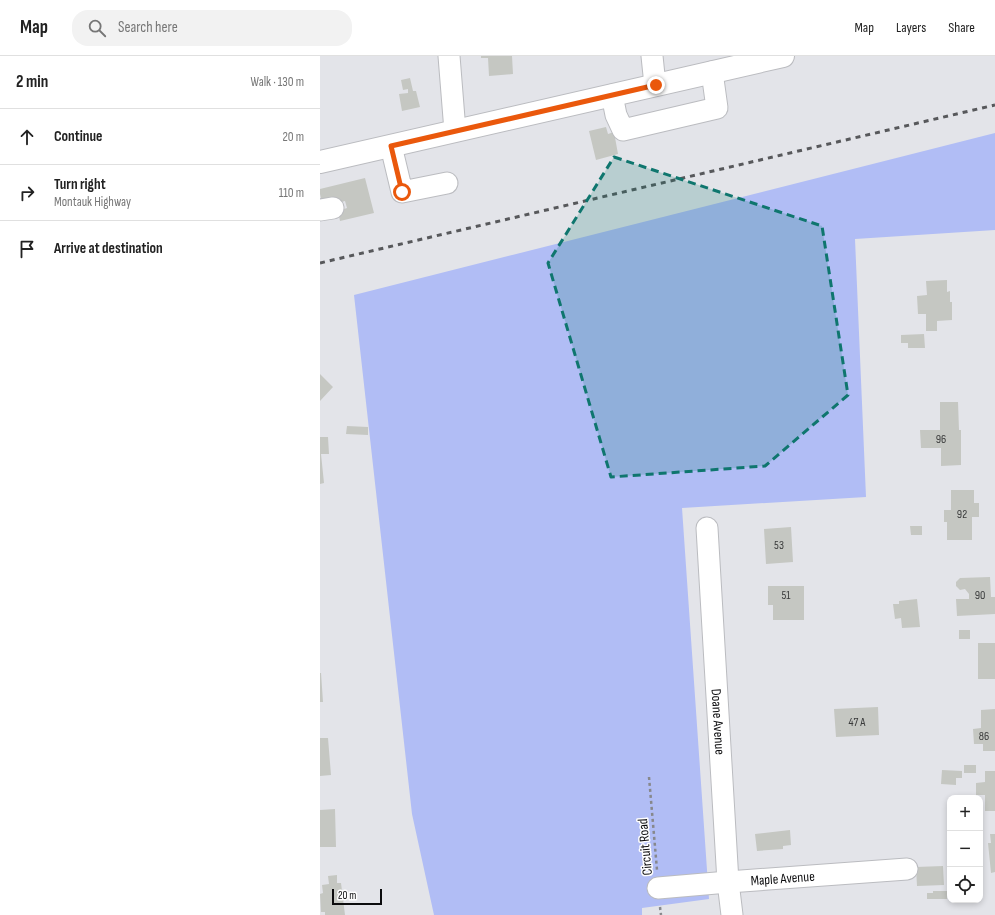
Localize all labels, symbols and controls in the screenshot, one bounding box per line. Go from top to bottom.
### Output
search box [72,10,352,46]
text: Map [20,16,48,39]
icon: search [86,17,108,39]
text: Search here [118,18,178,37]
text: Map [854,19,874,36]
text: Layers [896,19,926,36]
text: Share [948,19,975,36]
text: 2 min [16,72,48,92]
text: Walk · 130 m [251,74,304,90]
route end [647,76,665,94]
icon: ahead [16,126,38,148]
text: Continue [54,127,103,146]
text: 20 m [282,129,304,145]
text: Turn right [54,175,106,194]
icon: right [16,182,38,204]
route start [393,183,411,201]
text: 110 m [279,185,304,201]
text: Montauk Highway [54,194,131,210]
icon: arrive [16,238,38,260]
text: Arrive at destination [54,239,163,258]
house number: 96 [936,432,946,447]
house number: 92 [957,507,967,522]
house number: 53 [774,538,784,553]
house number: 51 [781,588,791,603]
house number: 90 [975,588,985,603]
street label: Doane Avenue [708,688,729,755]
house number: 47 A [849,715,866,730]
house number: 86 [979,729,989,744]
map controls [947,795,983,903]
button: + [947,795,983,831]
street label: Circuit Road [634,818,656,876]
button: − [947,831,983,867]
street label: Maple Avenue [750,867,815,889]
button: locate [947,867,983,903]
scale bar [332,887,382,906]
text: 20 m [338,889,356,902]

